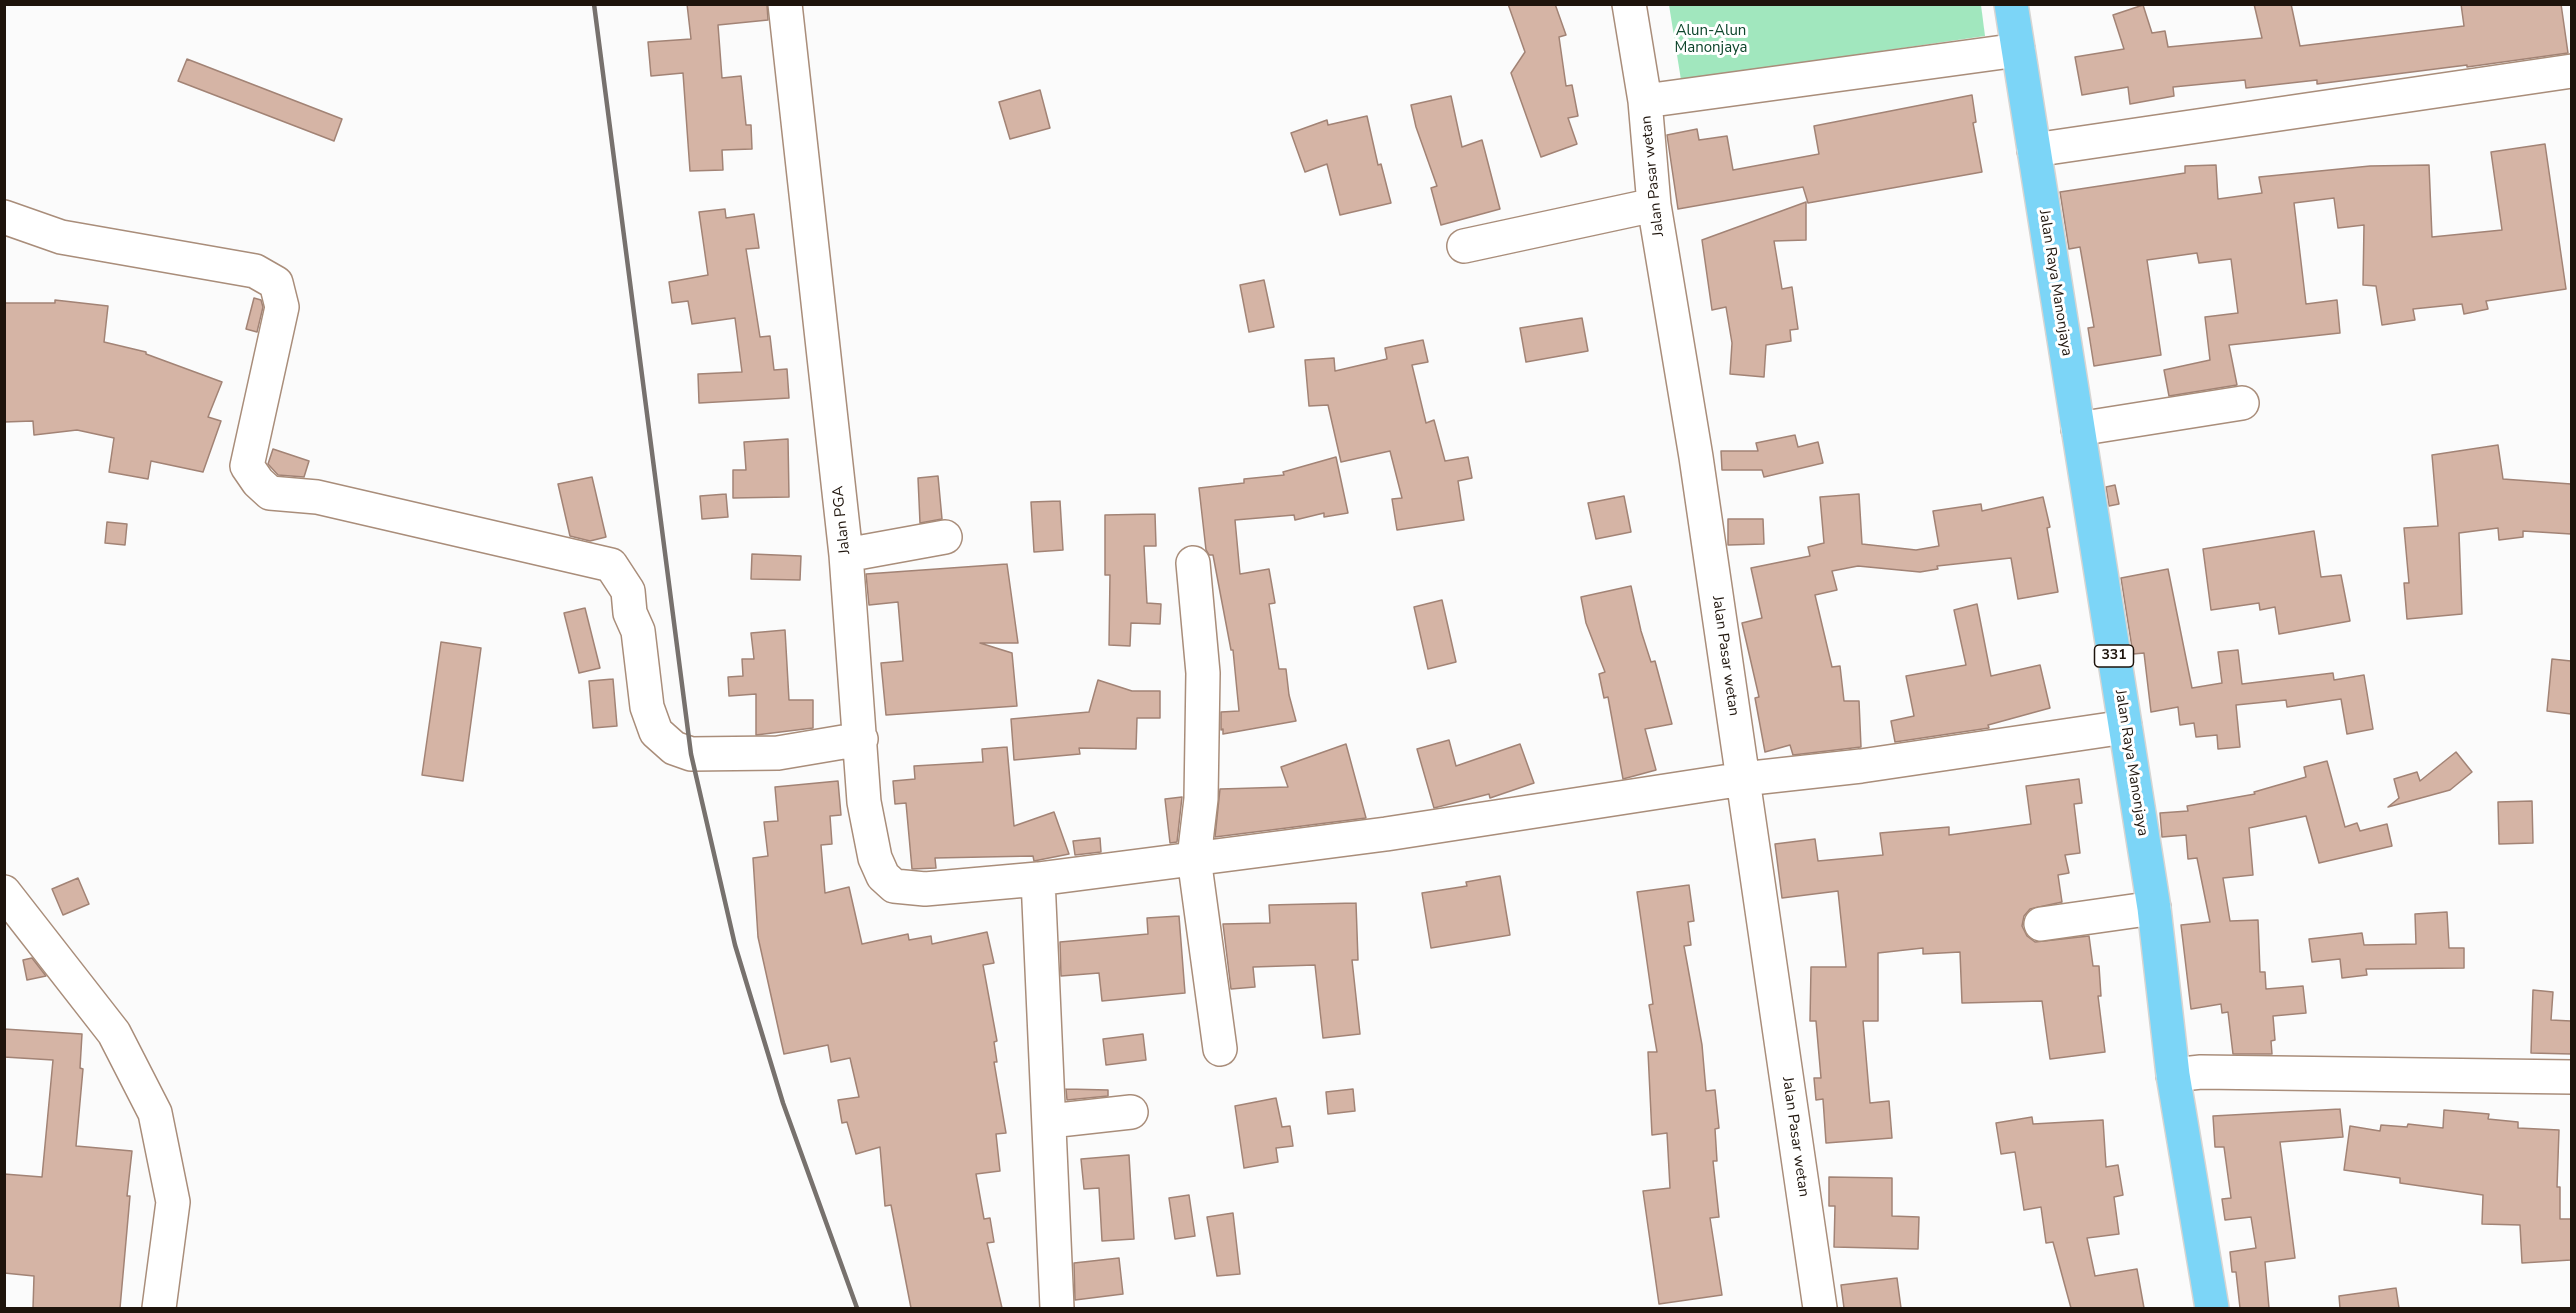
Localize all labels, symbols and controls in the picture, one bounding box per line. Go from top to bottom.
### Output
park label: Alun-Alun Manonjaya [1674,22,1748,57]
street label: Jalan Pasar wetan [1638,115,1668,237]
street label: Jalan Raya Manonjaya [2035,209,2075,357]
street label: Jalan PGA [829,485,855,555]
street label: Jalan Pasar wetan [1708,595,1742,717]
road number: 331 [2094,645,2134,667]
street label: Jalan Raya Manonjaya [2111,689,2151,837]
street label: Jalan Pasar wetan [1778,1076,1812,1198]

